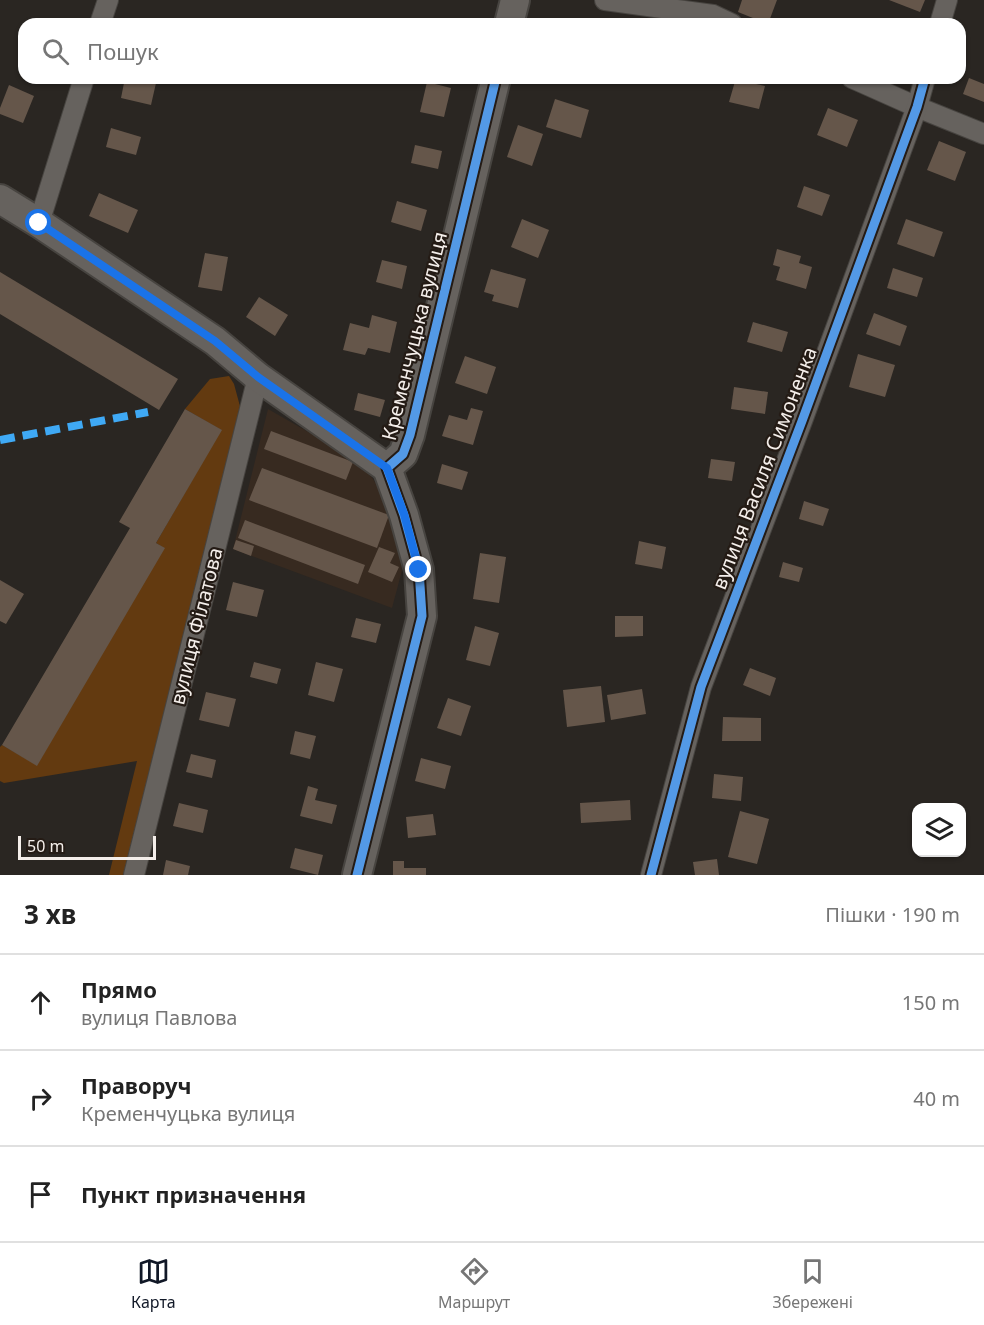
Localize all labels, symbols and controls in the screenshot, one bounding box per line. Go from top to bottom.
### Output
search box [18,18,966,84]
icon: search [39,35,72,68]
text: Пошук [87,36,159,66]
route start [25,209,51,235]
street label: Кременчуцька вулиця [375,229,453,443]
street label: вулиця Василя Симоненка [705,343,823,593]
street label: вулиця Філатова [163,545,229,707]
route end [405,556,431,582]
map controls [912,803,966,857]
button: layers [912,803,966,857]
scale bar [18,833,156,860]
text: 50 m [27,835,64,857]
text: 3 хв [24,896,76,932]
text: Пішки · 190 m [825,901,960,928]
text: Прямо [81,974,157,1004]
icon: ahead [24,986,57,1019]
text: 150 m [902,989,960,1016]
text: вулиця Павлова [81,1004,237,1031]
text: Праворуч [81,1070,192,1100]
icon: right [24,1082,57,1115]
text: 40 m [913,1085,960,1112]
text: Кременчуцька вулиця [81,1100,295,1127]
icon: arrive [24,1178,57,1211]
text: Пункт призначення [81,1179,306,1209]
tab: Карта [131,1255,176,1313]
tab: Маршрут [438,1255,510,1313]
tab: Збережені [772,1255,853,1313]

